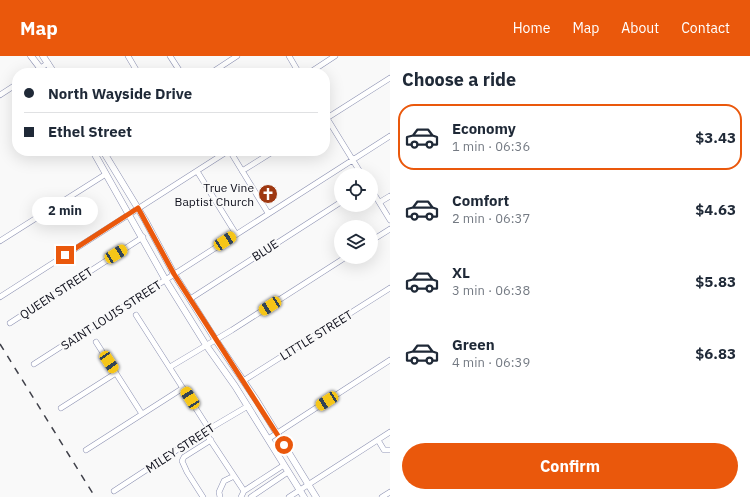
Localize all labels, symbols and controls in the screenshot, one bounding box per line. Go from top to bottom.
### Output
text: Map [20,16,58,40]
text: Home [513,19,550,37]
text: Map [572,19,599,37]
text: About [621,19,659,37]
text: Contact [681,19,730,37]
text: Choose a ride [402,68,516,91]
text: North Wayside Drive [48,84,192,103]
icon: car [404,119,440,155]
text: Economy [452,119,516,138]
text: Ethel Street [48,122,132,141]
text: $3.43 [695,128,736,147]
text: 1 min · 06:36 [452,138,530,155]
map controls [334,168,378,264]
button: locate [334,168,378,212]
place label: True Vine Baptist Church [175,180,254,209]
church icon: True Vine Baptist Church [257,183,279,205]
icon: car [404,191,440,227]
text: Comfort [452,191,509,210]
callout: 2 min [32,197,98,225]
text: $4.63 [695,200,736,219]
text: 2 min [48,202,82,219]
text: 2 min · 06:37 [452,210,530,227]
button: layers [334,220,378,264]
car [212,229,238,253]
street label: BLUE [249,236,281,264]
car [103,243,129,265]
route end [56,246,74,264]
icon: car [404,263,440,299]
text: XL [452,263,470,282]
street label: QUEEN STREET [17,264,95,322]
text: $5.83 [695,272,736,291]
street label: SAINT LOUIS STREET [58,277,164,353]
text: 3 min · 06:38 [452,282,530,299]
car [257,294,283,318]
street label: LITTLE STREET [277,307,355,363]
icon: car [404,335,440,371]
text: Green [452,335,495,354]
text: $6.83 [695,344,736,363]
car [97,349,121,375]
text: 4 min · 06:39 [452,354,530,371]
car [178,385,202,411]
car [314,389,340,413]
street label: MILEY STREET [143,420,218,476]
route start [275,436,293,454]
button: Confirm [402,443,738,489]

